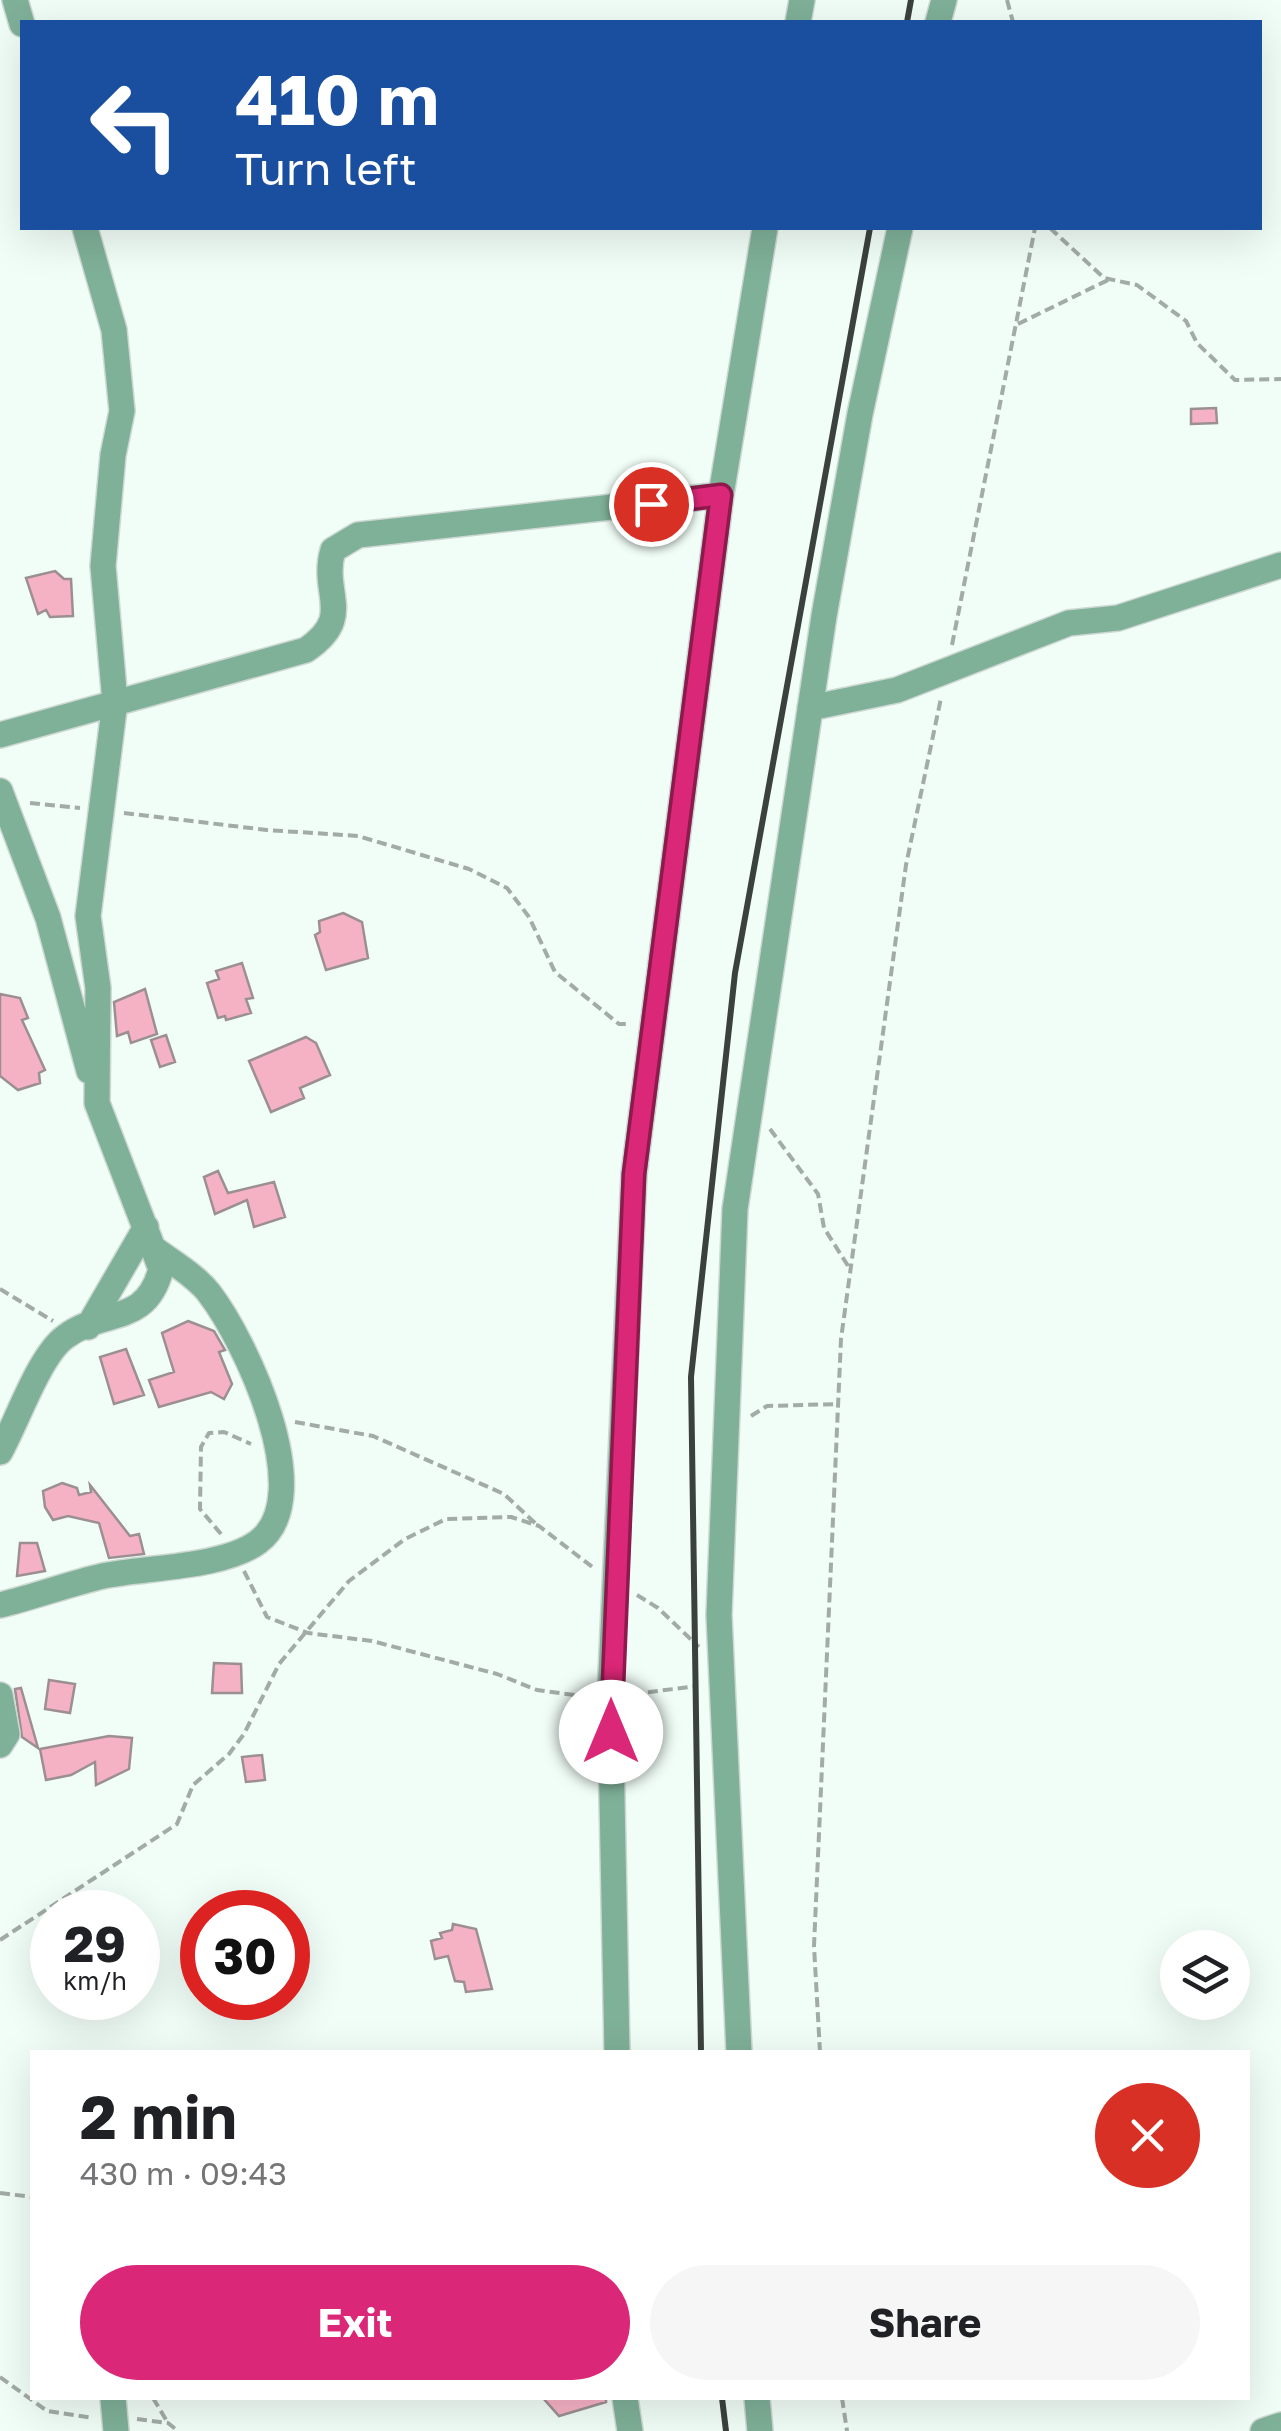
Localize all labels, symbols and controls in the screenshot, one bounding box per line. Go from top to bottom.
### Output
text: 410 m [235,56,439,140]
icon: left [70,60,200,190]
text: Turn left [235,141,417,195]
pin [609,462,694,547]
icon: arrive [624,477,679,532]
position arrow [559,1680,663,1784]
speed limit sign: 30 [180,1890,310,2020]
text: 29 [64,1913,126,1973]
map controls [1160,1930,1250,2020]
button: layers [1160,1930,1250,2020]
text: km/h [63,1965,127,1996]
text: 2 min [80,2080,237,2152]
button: close [1095,2083,1200,2188]
text: 430 m · 09:43 [80,2154,287,2192]
button: Exit [80,2265,630,2380]
button: Share [650,2265,1200,2380]

